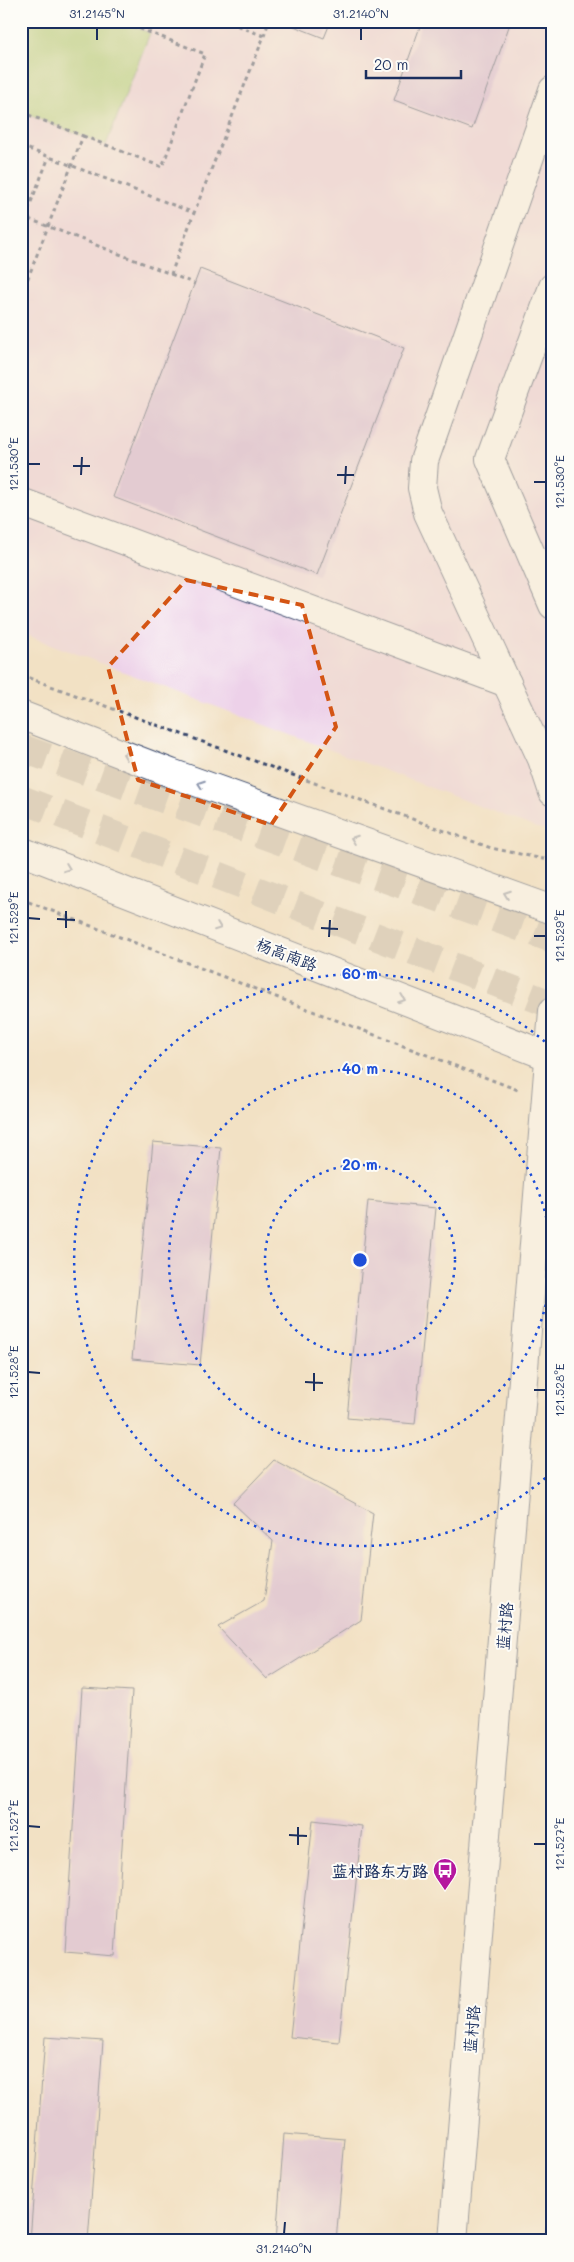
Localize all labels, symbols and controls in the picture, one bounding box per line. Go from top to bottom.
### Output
text: 31.2145°N [69,5,125,21]
text: 31.2140°N [333,5,389,21]
scale bar [366,48,462,80]
text: 20 m [374,54,408,74]
text: 121.530°E [5,437,21,491]
text: 121.530°E [551,455,567,509]
one-way arrow [122,751,131,761]
one-way arrow [197,779,206,789]
one-way arrow [350,835,359,845]
one-way arrow [62,862,71,873]
one-way arrow [503,890,512,900]
text: 121.529°E [5,891,21,945]
text: 121.529°E [551,909,567,963]
one-way arrow [213,921,222,932]
street label: 杨高南路 [253,933,321,975]
text: 60 m [342,963,378,983]
one-way arrow [397,993,406,1003]
text: 40 m [342,1058,378,1078]
text: 20 m [342,1154,378,1174]
centre of rings [351,1251,369,1269]
text: 121.528°E [5,1345,21,1399]
text: 121.528°E [551,1363,567,1417]
street label: 蓝村路 [491,1601,517,1651]
text: 121.527°E [5,1799,21,1852]
text: 121.527°E [551,1817,567,1870]
bus stop icon: 蓝村路东方路 [432,1857,458,1891]
place label: 蓝村路东方路 [332,1860,428,1881]
street label: 蓝村路 [458,2004,484,2054]
text: 31.2140°N [256,2240,312,2256]

